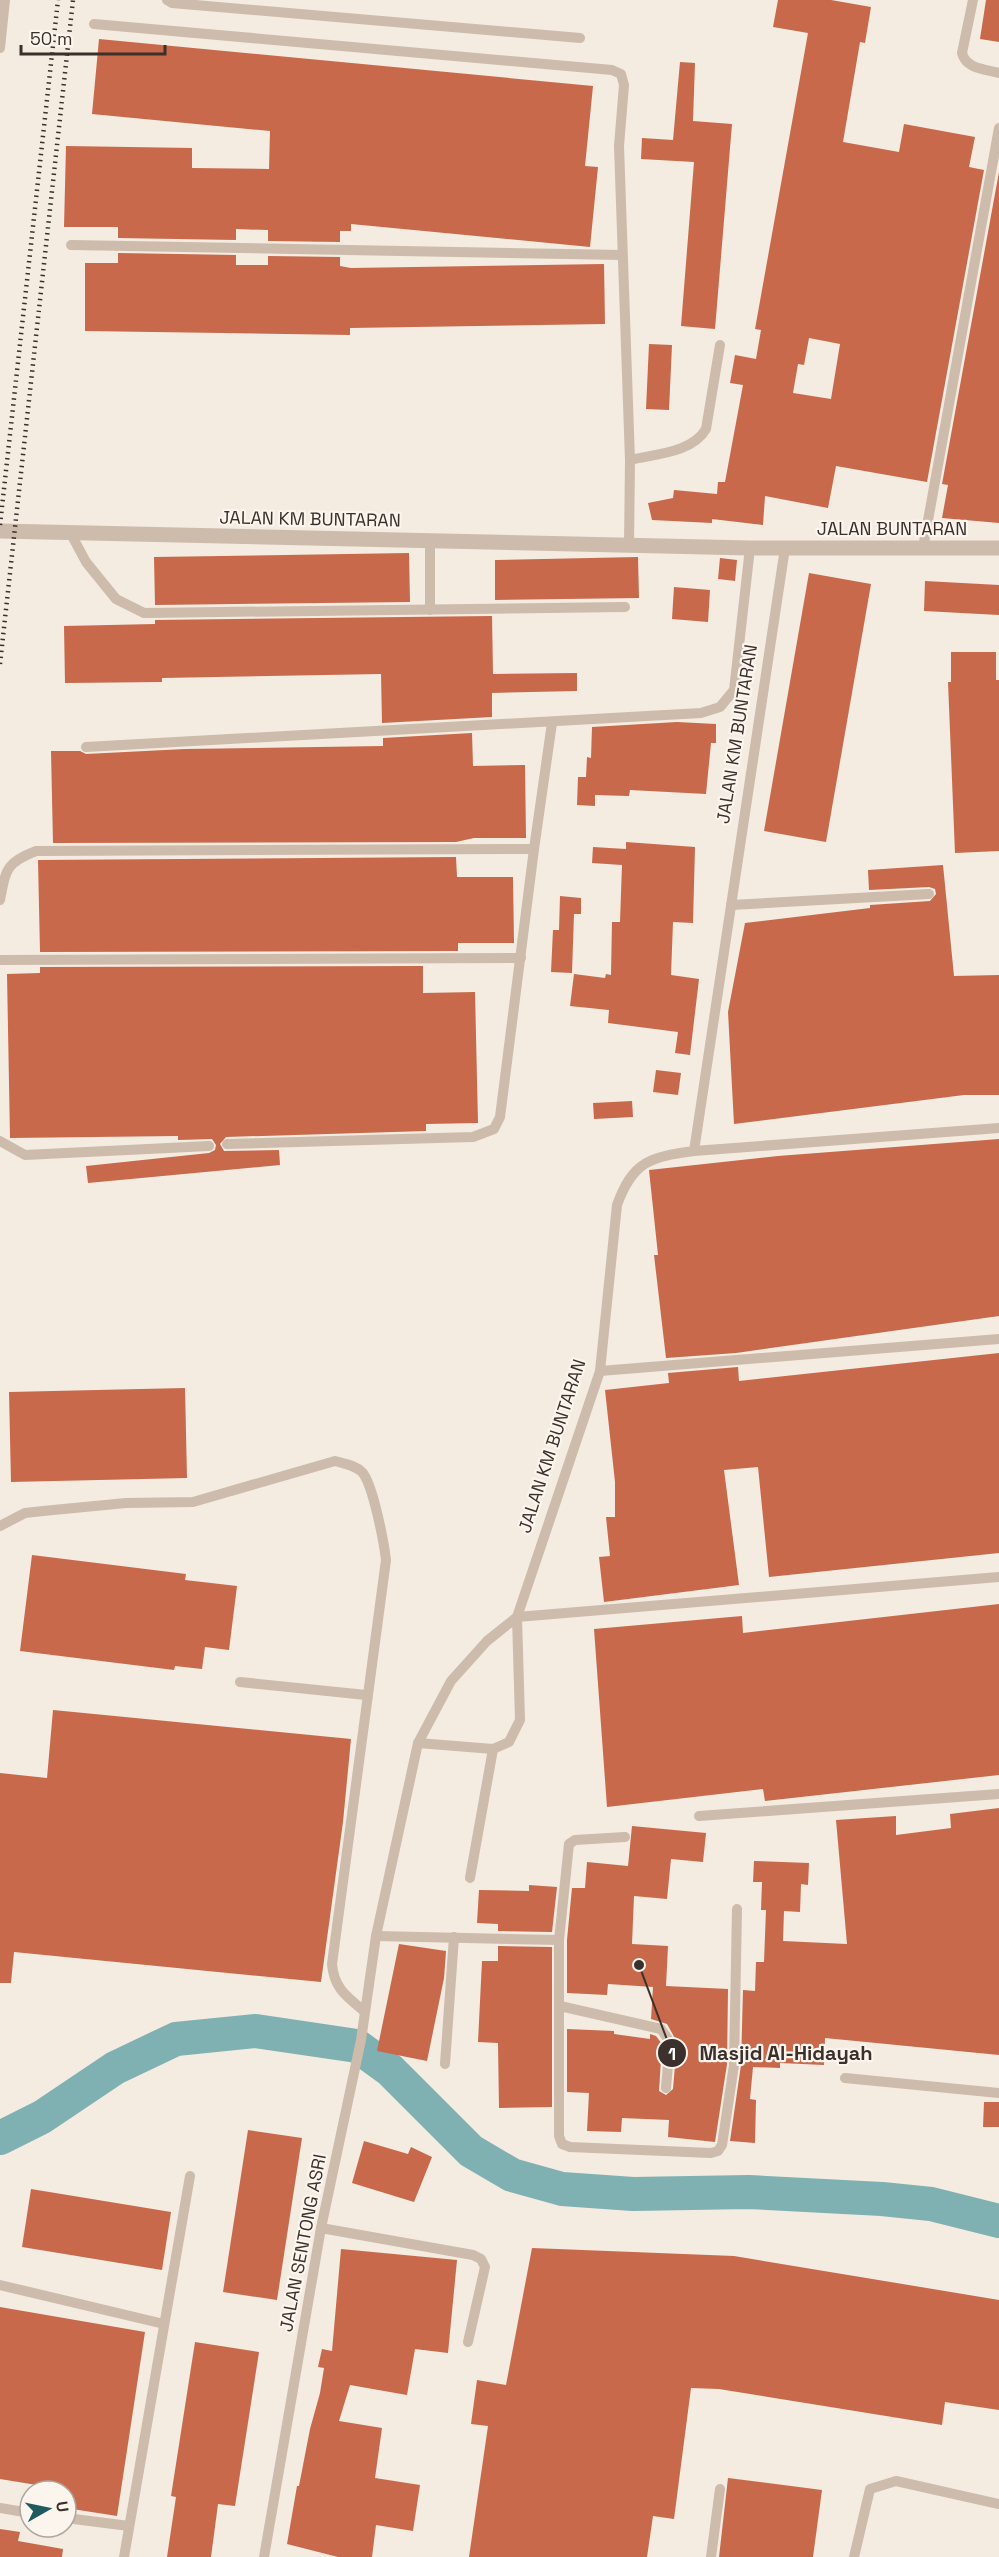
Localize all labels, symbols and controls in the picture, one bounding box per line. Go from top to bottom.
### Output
scale bar [21,18,165,56]
text: 50 m [30,27,72,50]
street label: JALAN KM BUNTARAN [219,505,401,532]
street label: JALAN BUNTARAN [817,517,967,540]
street label: JALAN KM BUNTARAN [711,643,762,825]
street label: JALAN KM BUNTARAN [513,1356,590,1536]
callout: Masjid Al-Hidayah [657,2034,884,2072]
text: Masjid Al-Hidayah [699,2040,873,2066]
text: 1 [668,2042,676,2065]
street label: JALAN SENTONG ASRI [274,2152,331,2334]
north arrow [18,2479,78,2539]
text: U [51,2500,74,2514]

